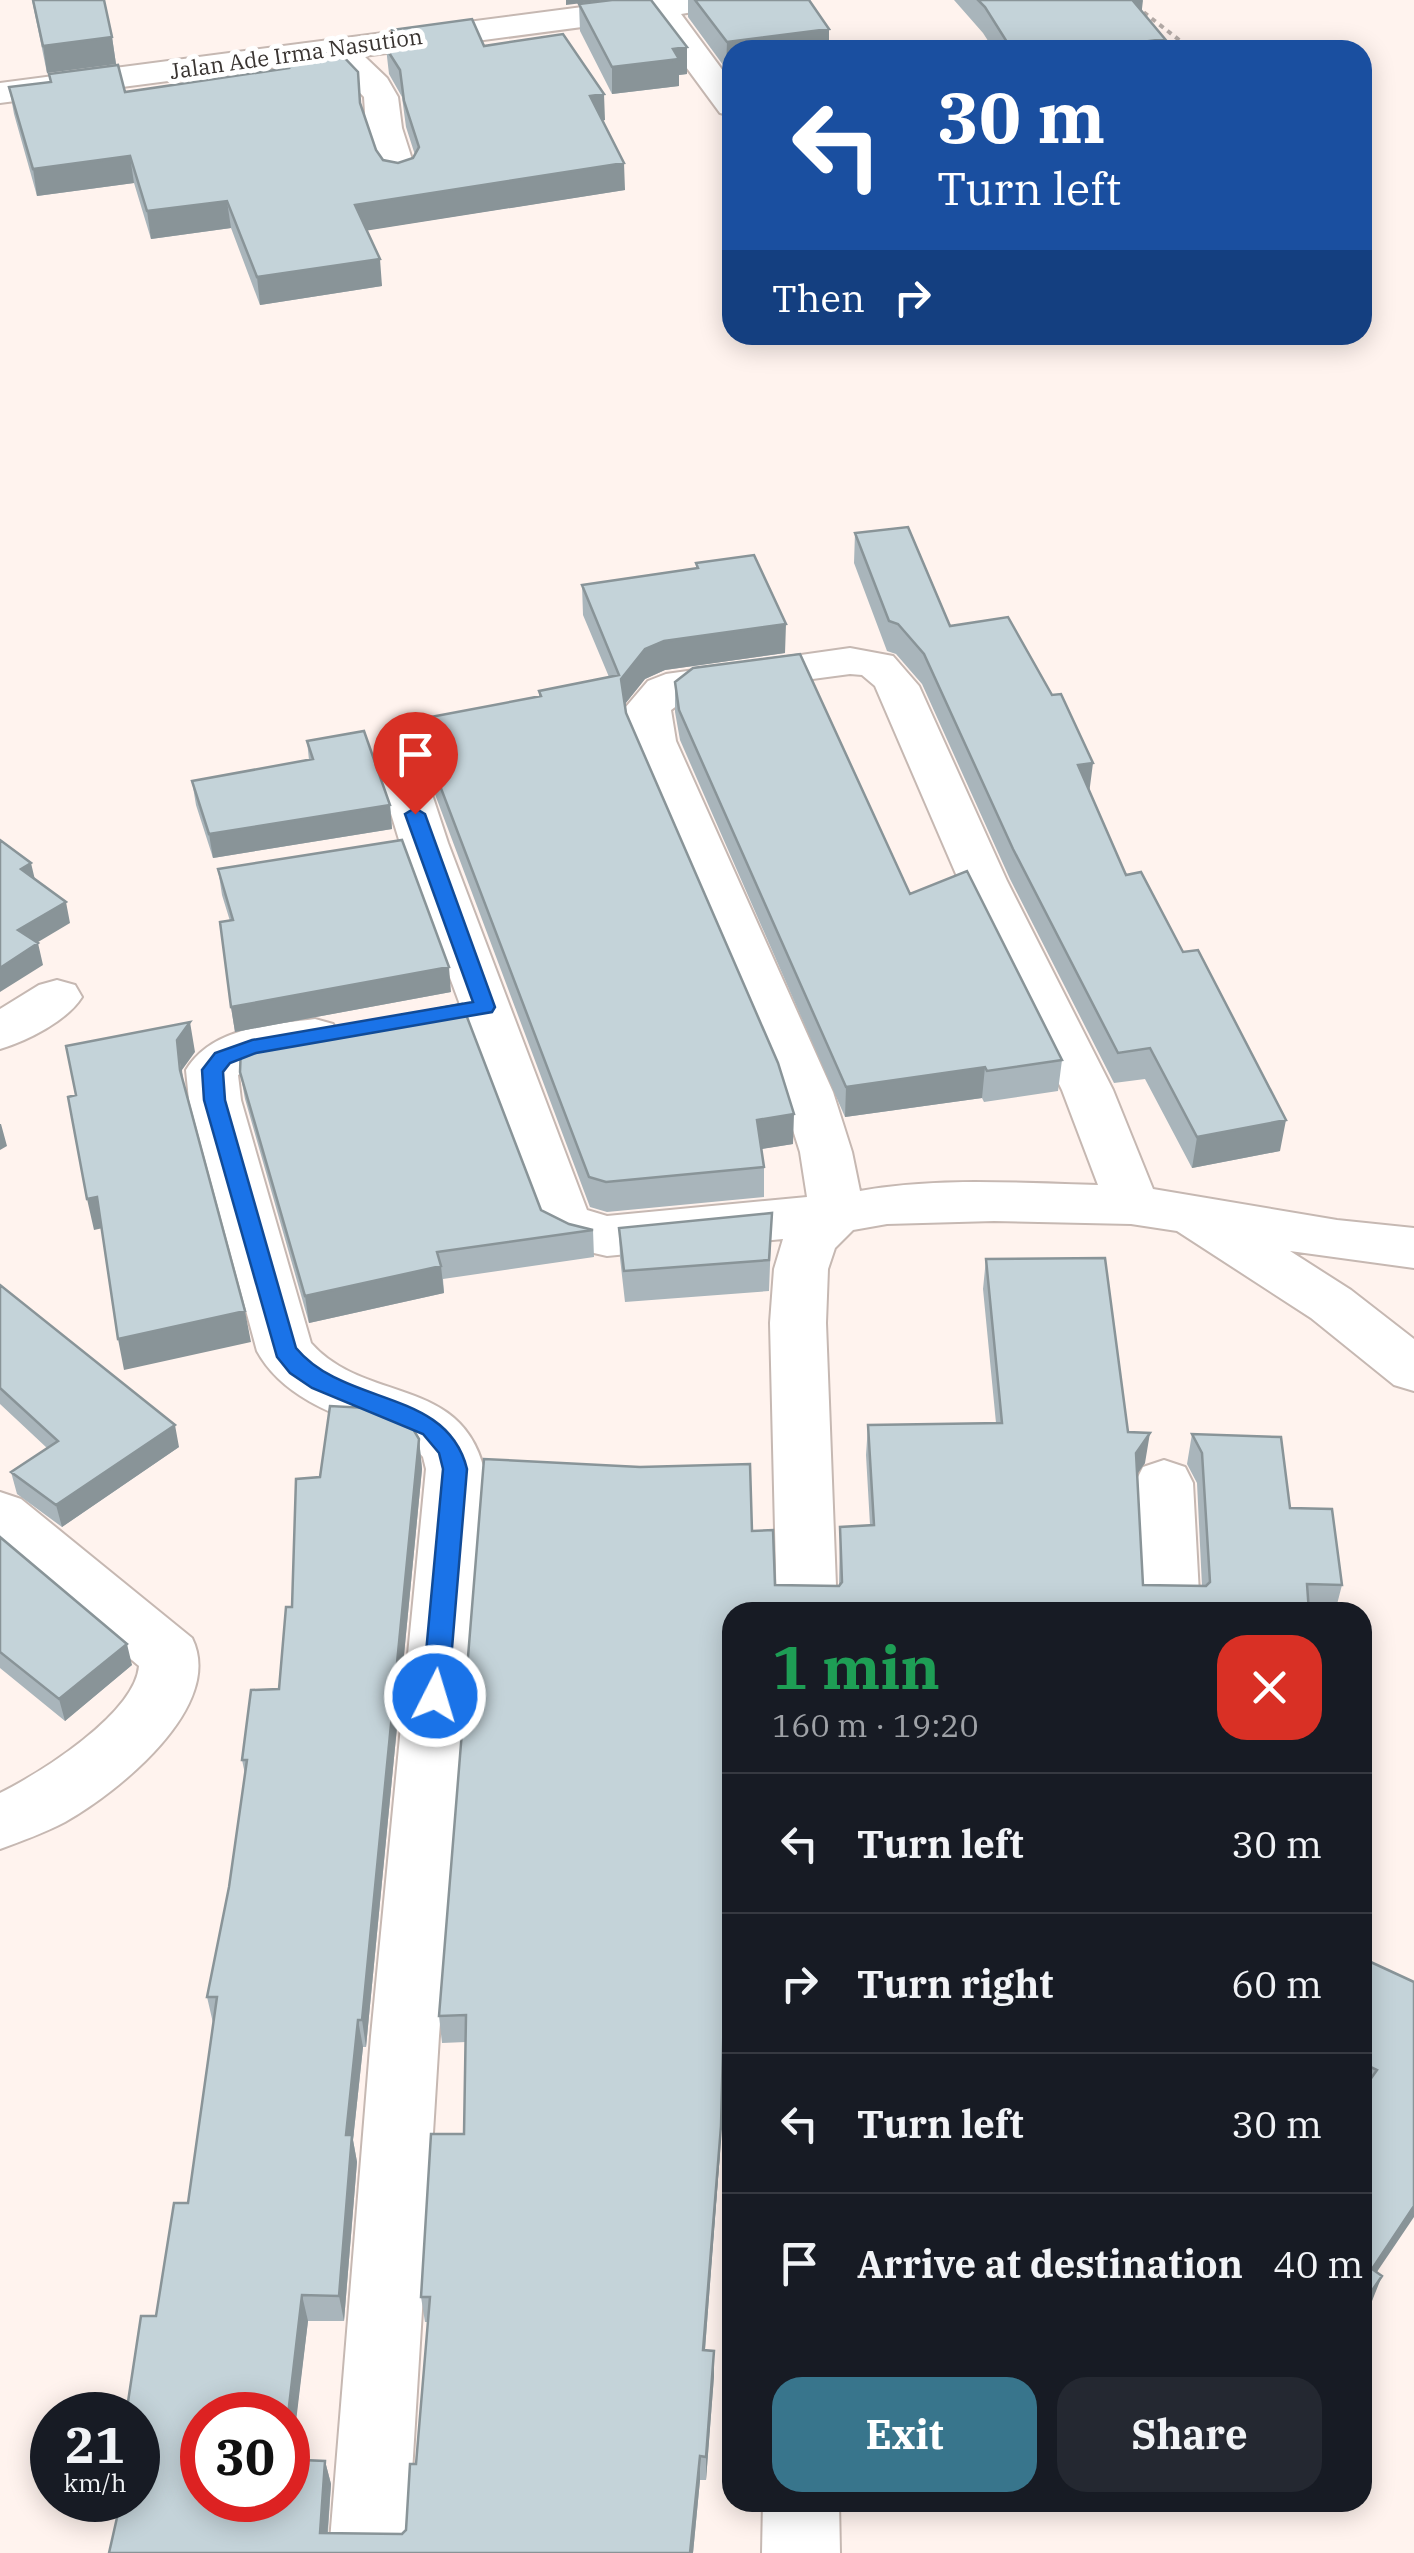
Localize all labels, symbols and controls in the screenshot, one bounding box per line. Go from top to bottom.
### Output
street label: Jalan Ade Irma Nasution [168,21,424,85]
text: 30 m [937,71,1105,162]
icon: left [772,80,902,210]
text: Turn left [937,159,1121,217]
icon: right [885,270,940,325]
text: Then [772,273,865,322]
pin [373,712,458,815]
icon: arrive [388,727,443,782]
text: 1 min [772,1627,940,1706]
button: close [1217,1635,1322,1740]
position arrow [383,1644,487,1748]
text: 160 m · 19:20 [772,1704,979,1746]
icon: left [772,1816,827,1871]
text: Turn left [857,1819,1024,1868]
text: 30 m [1231,1819,1322,1868]
icon: right [772,1956,827,2011]
text: Turn right [857,1959,1053,2008]
text: 60 m [1231,1959,1322,2008]
icon: left [772,2096,827,2151]
text: Turn left [857,2099,1024,2148]
text: 30 m [1231,2099,1322,2148]
icon: arrive [772,2236,827,2291]
text: Arrive at destination [857,2239,1243,2288]
text: 40 m [1273,2239,1364,2288]
button: Exit [772,2377,1037,2492]
button: Share [1057,2377,1322,2492]
speed limit sign: 30 [180,2392,310,2522]
text: 21 [65,2412,125,2477]
text: km/h [63,2466,127,2499]

